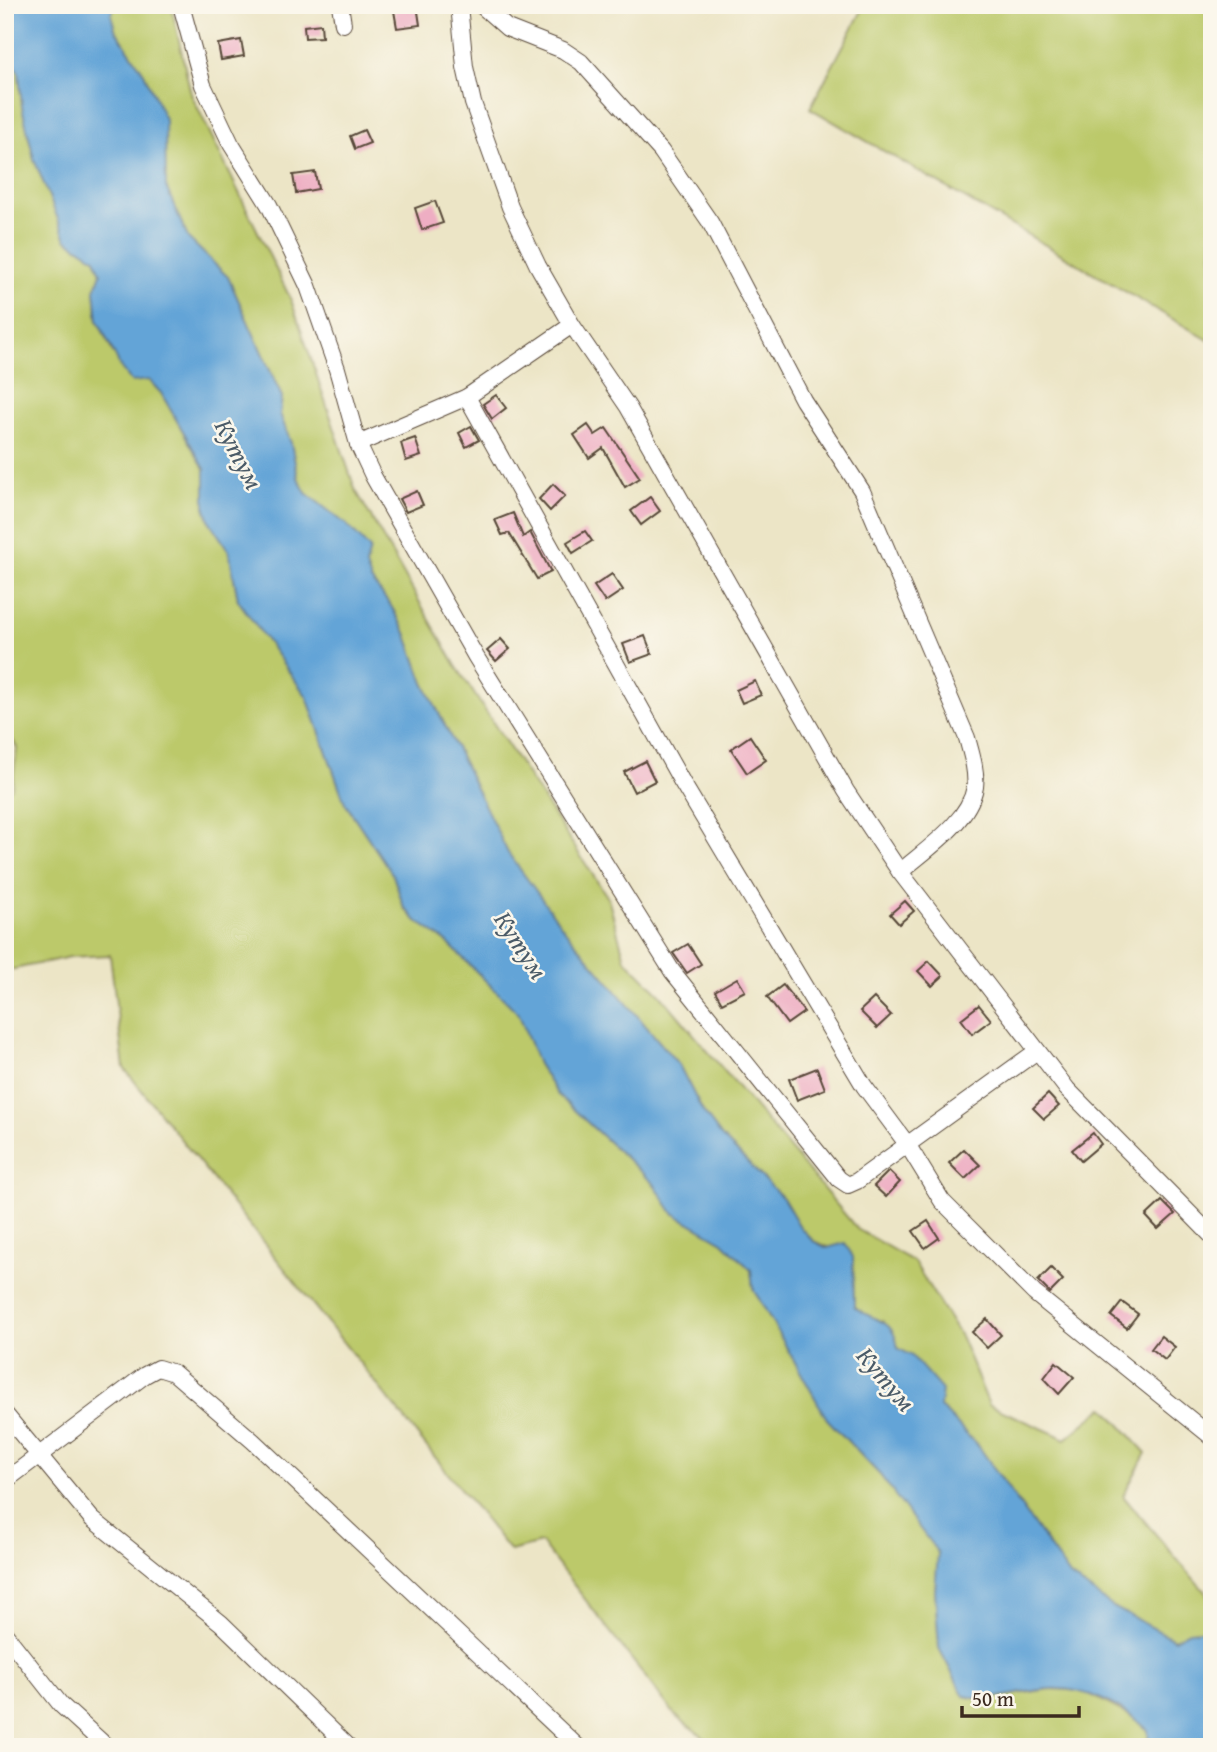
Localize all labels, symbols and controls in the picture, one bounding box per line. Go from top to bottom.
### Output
water label: Кутум [205,412,274,496]
water label: Кутум [485,903,558,987]
water label: Кутум [847,1338,925,1420]
scale bar [962,1675,1079,1719]
text: 50 m [972,1683,1014,1714]

